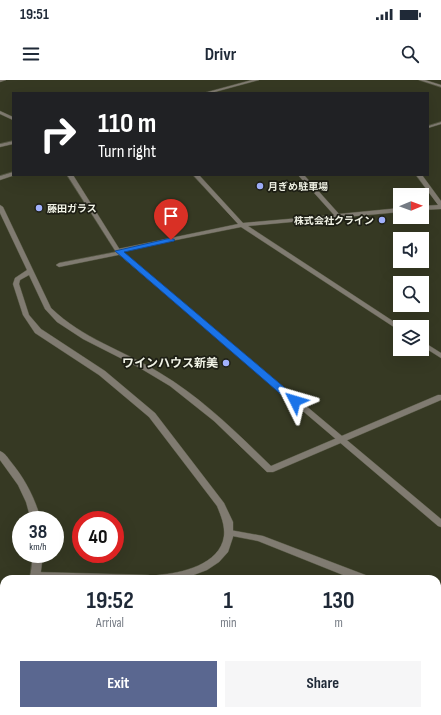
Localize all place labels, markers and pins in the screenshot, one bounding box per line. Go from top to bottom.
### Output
marker: 月ぎめ駐車場 [255,181,265,191]
place label: 月ぎめ駐車場 [268,181,328,193]
pin [154,199,188,240]
marker: 藤田ガラス [34,203,44,213]
place label: 藤田ガラス [47,203,97,215]
place label: 株式会社クライン [294,215,374,227]
marker: 株式会社クライン [377,215,387,225]
place label: ワインハウス新美 [122,356,218,371]
marker: ワインハウス新美 [221,358,231,368]

